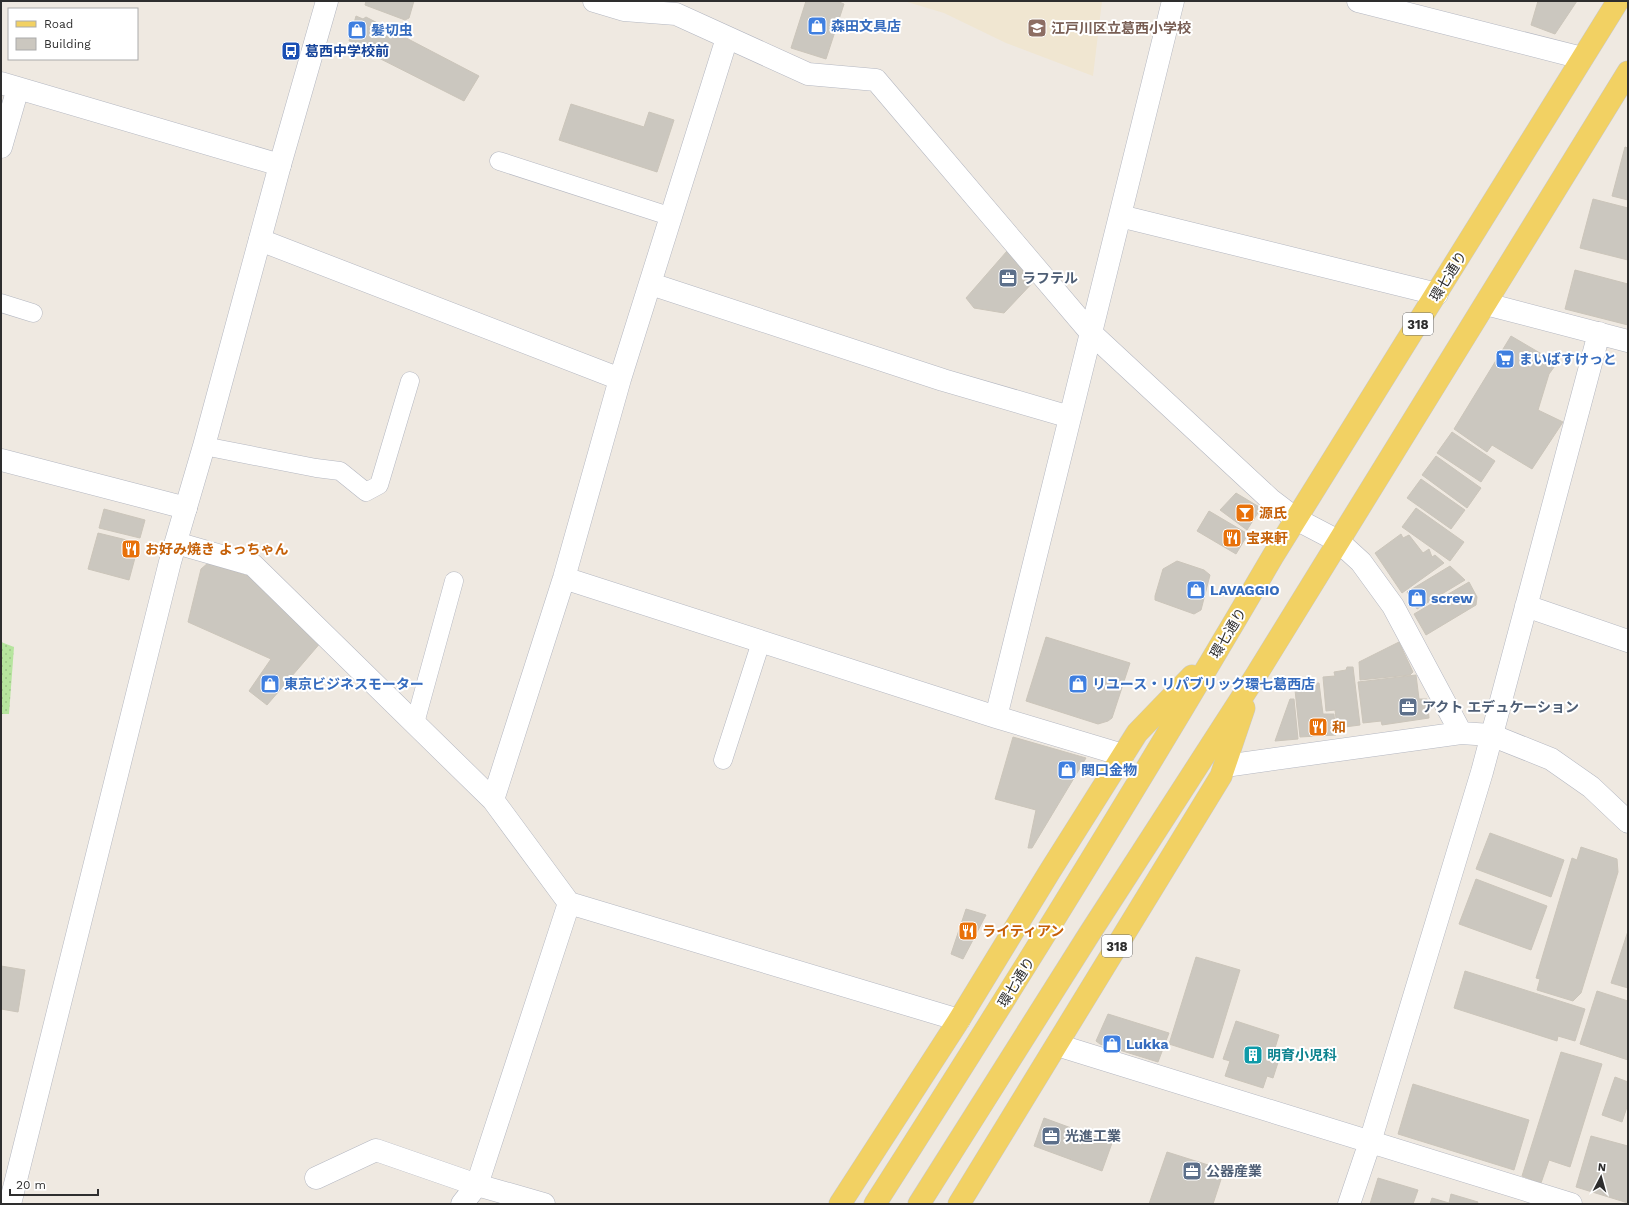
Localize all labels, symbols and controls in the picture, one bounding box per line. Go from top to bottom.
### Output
legend [8,8,138,60]
shop icon: 森田文具店 [806,15,828,37]
text: Road [44,17,73,31]
school or university icon: 江戸川区立葛西小学校 [1026,17,1048,39]
place label: 森田文具店 [831,18,901,34]
shop icon: 髪切虫 [346,19,368,41]
place label: 江戸川区立葛西小学校 [1051,20,1191,36]
place label: 髪切虫 [371,22,413,38]
text: Building [44,37,91,51]
bus stop icon: 葛西中学校前 [280,40,302,62]
place label: 葛西中学校前 [305,43,389,59]
street label: 環七通り [1426,248,1470,304]
office icon: ラフテル [997,267,1019,289]
place label: ラフテル [1022,270,1078,286]
road number: 318 [1403,313,1433,335]
supermarket icon: まいばすけっと [1494,348,1516,370]
place label: まいばすけっと [1519,351,1617,367]
bar icon: 源氏 [1234,502,1256,524]
place label: 源氏 [1259,505,1287,521]
restaurant icon: 宝来軒 [1221,527,1243,549]
place label: 宝来軒 [1246,530,1288,546]
restaurant icon: お好み焼き よっちゃん [120,538,142,560]
place label: お好み焼き よっちゃん [145,541,289,557]
shop icon: LAVAGGIO [1185,579,1207,601]
place label: LAVAGGIO [1210,582,1280,598]
shop icon: screw [1406,587,1428,609]
place label: screw [1431,590,1473,606]
street label: 環七通り [1207,605,1249,661]
shop icon: 東京ビジネスモーター [259,673,281,695]
shop icon: リユース・リパブリック環七葛西店 [1067,673,1089,695]
place label: 東京ビジネスモーター [284,676,424,692]
place label: リユース・リパブリック環七葛西店 [1092,676,1315,692]
office icon: アクト エデュケーション [1397,696,1419,718]
place label: アクト エデュケーション [1422,699,1579,715]
restaurant icon: 和 [1307,716,1329,738]
place label: 和 [1332,719,1346,735]
shop icon: 関口金物 [1056,759,1078,781]
place label: 関口金物 [1081,762,1137,778]
restaurant icon: ライティアン [957,920,979,942]
place label: ライティアン [982,923,1064,939]
road number: 318 [1102,935,1132,957]
street label: 環七通り [994,954,1038,1010]
shop icon: Lukka [1101,1033,1123,1055]
place label: Lukka [1126,1036,1169,1052]
building icon: 明育小児科 [1242,1044,1264,1066]
place label: 明育小児科 [1267,1047,1337,1063]
office icon: 光進工業 [1040,1125,1062,1147]
place label: 光進工業 [1065,1128,1121,1144]
north arrow [1581,1157,1621,1197]
office icon: 公器産業 [1181,1160,1203,1182]
text: N [1597,1161,1607,1174]
place label: 公器産業 [1206,1163,1262,1179]
scale bar [10,1171,98,1197]
text: 20 m [16,1178,46,1192]

